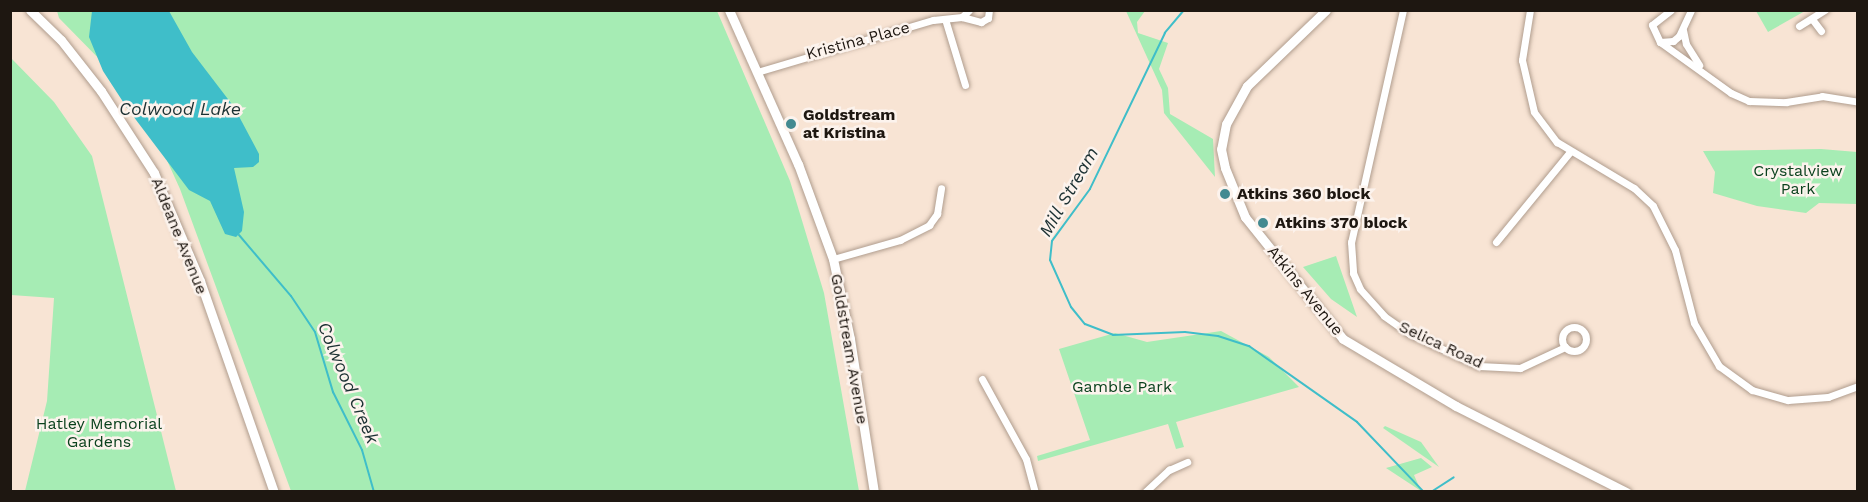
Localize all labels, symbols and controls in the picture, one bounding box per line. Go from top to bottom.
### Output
street label: Kristina Place [804,18,912,64]
water label: Colwood Lake [119,98,241,120]
place label: Goldstream at Kristina [803,105,895,143]
marker: Goldstream at Kristina [784,117,798,131]
water label: Mill Stream [1035,143,1103,241]
park label: Crystalview Park [1753,161,1843,199]
street label: Aldeane Avenue [147,174,211,298]
place label: Atkins 360 block [1237,184,1370,204]
marker: Atkins 360 block [1218,187,1232,201]
place label: Atkins 370 block [1275,213,1407,233]
marker: Atkins 370 block [1256,216,1270,230]
street label: Atkins Avenue [1263,242,1347,340]
street label: Goldstream Avenue [826,272,872,426]
street label: Selica Road [1396,317,1486,373]
water label: Colwood Creek [313,319,383,447]
park label: Gamble Park [1072,377,1172,397]
park label: Hatley Memorial Gardens [36,414,162,452]

